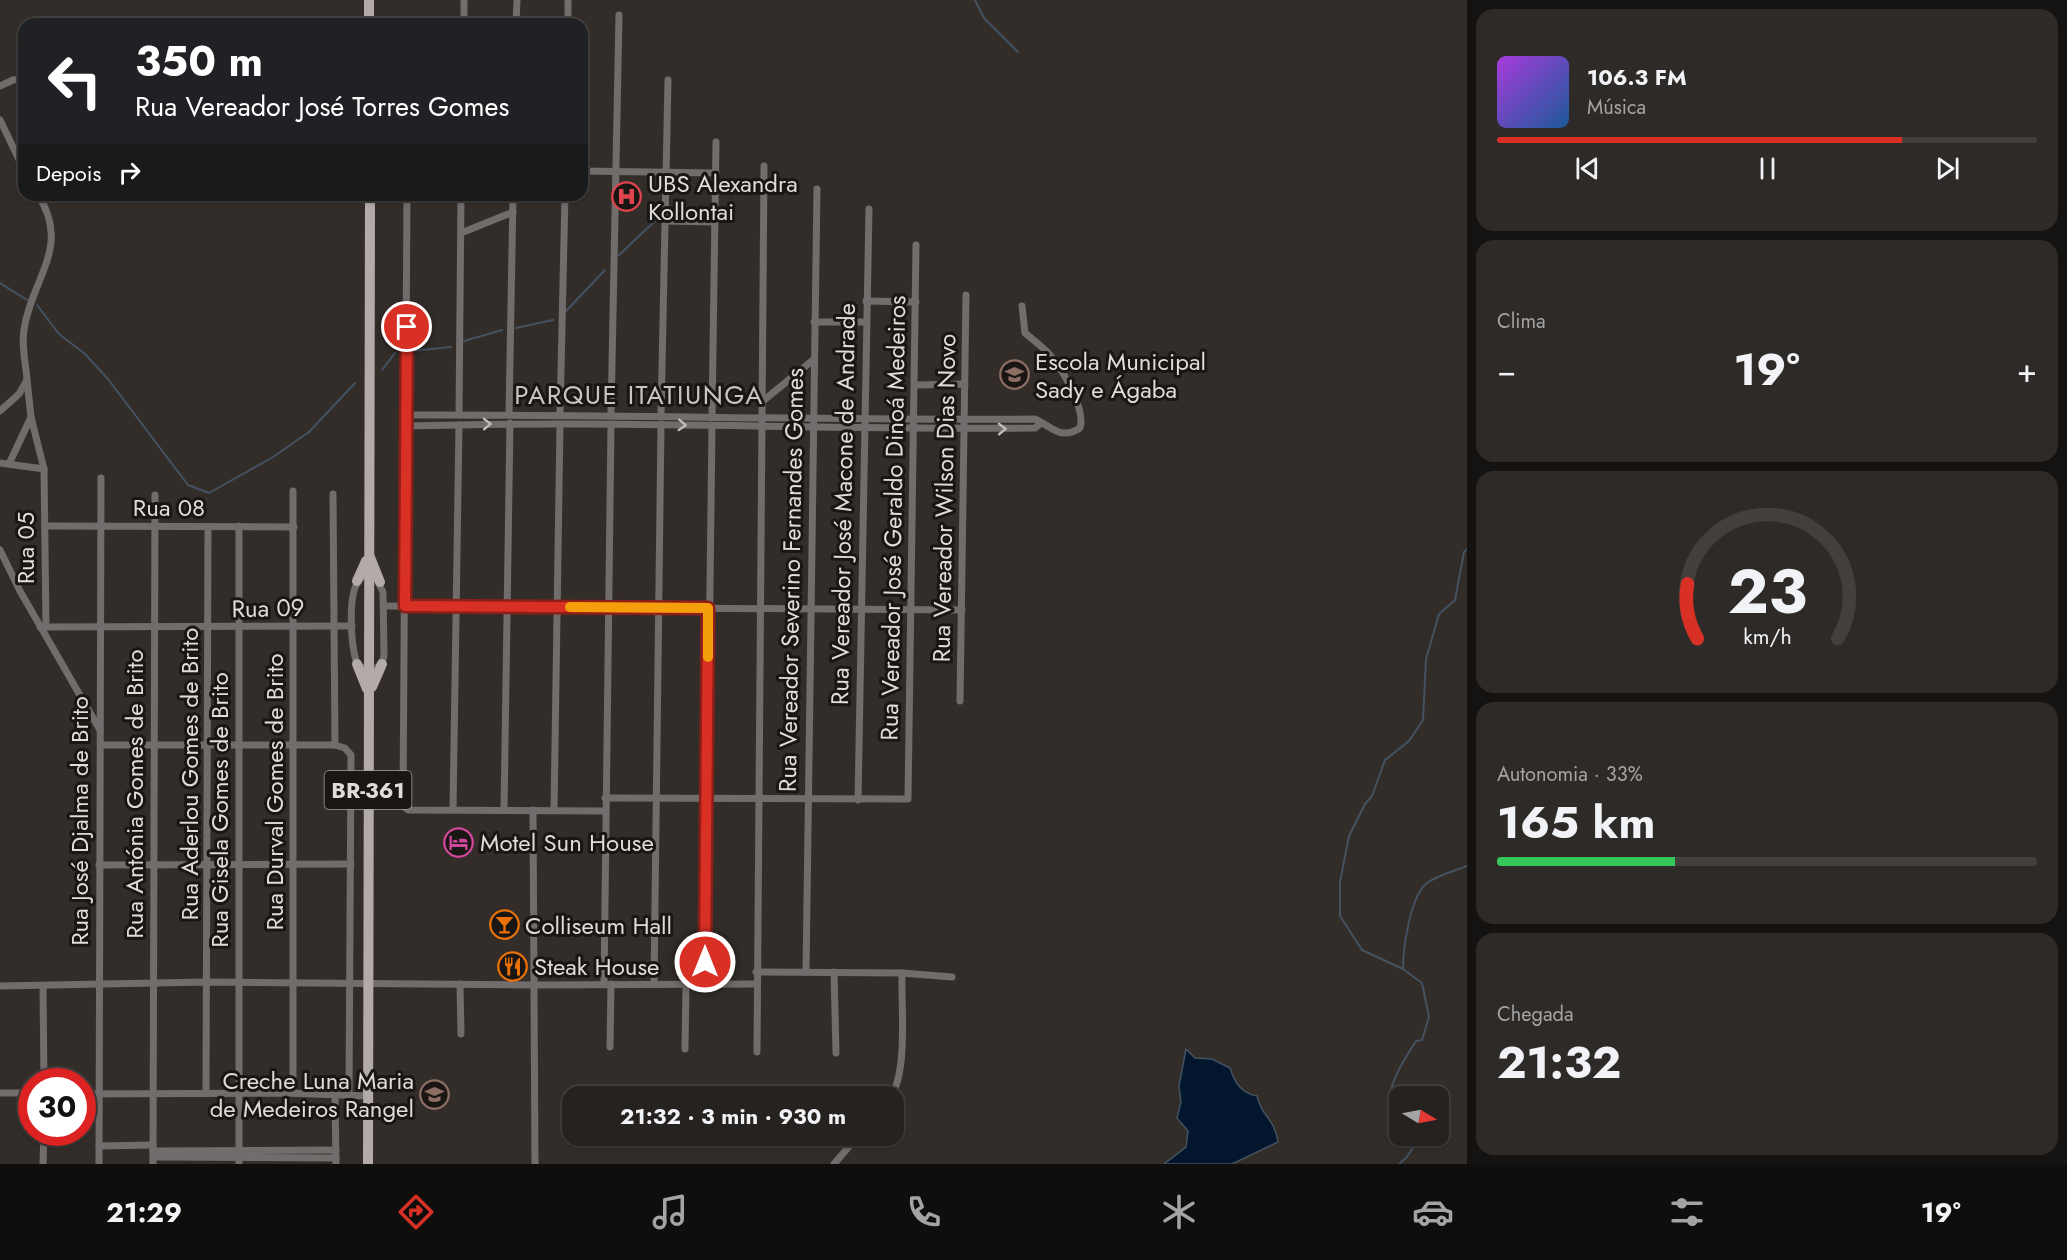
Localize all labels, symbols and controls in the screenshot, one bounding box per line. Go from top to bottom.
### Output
text: 350 m [135,31,263,92]
icon: left [36,42,114,120]
text: 106.3 FM [1587,61,1687,93]
text: Rua Vereador José Torres Gomes [135,87,509,126]
text: Música [1587,93,1646,122]
icon: previous [1571,152,1604,185]
icon: pause [1751,152,1784,185]
icon: next [1931,152,1964,185]
icon: right [113,156,146,189]
text: Depois [36,157,101,189]
place label: UBS Alexandra Kollontai [648,166,798,229]
hospital icon: UBS Alexandra Kollontai [611,181,643,213]
street label: Rua Vereador José Geraldo Dinoá Medeiros [872,295,914,741]
pin [381,301,432,352]
street label: Rua Vereador José Macone de Andrade [822,303,864,705]
text: Clima [1497,307,1546,336]
icon: arrive [390,310,423,343]
street label: Rua Vereador Wilson Dias Novo [924,333,964,663]
text: 19° [1733,337,1800,402]
place label: Escola Municipal Sady e Ágaba [1035,344,1206,407]
text: − [1497,347,1516,394]
text: + [2017,347,2037,394]
school or university icon: Escola Municipal Sady e Ágaba [998,359,1030,391]
street label: Rua Vereador Severino Fernandes Gomes [770,368,812,792]
district label: PARQUE ITATIUNGA [514,376,764,414]
one-way arrow [482,418,491,430]
one-way arrow [677,419,686,432]
one-way arrow [998,423,1007,435]
street label: Rua 08 [133,490,205,525]
street label: Rua 05 [8,512,43,584]
text: 23 [1727,546,1807,636]
street label: Rua 09 [231,590,305,626]
text: km/h [1743,621,1791,652]
street label: Rua Aderlou Gomes de Brito [172,628,207,920]
street label: Rua Antónia Gomes de Brito [117,649,152,939]
street label: Rua Durval Gomes de Brito [257,653,292,931]
street label: Rua Gisela Gomes de Brito [202,672,237,948]
street label: Rua José Djalma de Brito [62,696,97,946]
text: Autonomia · 33% [1497,760,1643,789]
road number: BR-361 [324,771,412,809]
text: 165 km [1497,790,1655,855]
place label: Motel Sun House [480,825,654,860]
hotel icon: Motel Sun House [443,826,475,858]
place label: Colliseum Hall [525,908,672,943]
bar icon: Colliseum Hall [488,909,520,941]
position arrow [673,930,737,994]
place label: Steak House [534,949,659,984]
restaurant icon: Steak House [497,950,529,982]
text: Chegada [1497,1000,1574,1029]
text: 21:32 [1497,1030,1621,1095]
place label: Creche Luna Maria de Medeiros Rangel [210,1063,414,1126]
speed limit sign: 30 [18,1068,96,1146]
school or university icon: Creche Luna Maria de Medeiros Rangel [419,1078,451,1110]
north arrow [1389,1086,1449,1146]
map controls [1389,1086,1449,1146]
text: 21:32 · 3 min · 930 m [620,1100,846,1132]
icon: directions [395,1191,437,1233]
icon: music [649,1191,691,1233]
icon: phone [903,1191,945,1233]
icon: climate [1158,1191,1200,1233]
icon: car [1412,1191,1454,1233]
icon: filters [1666,1191,1708,1233]
text: 21:29 [106,1193,182,1232]
text: 19° [1921,1193,1961,1232]

